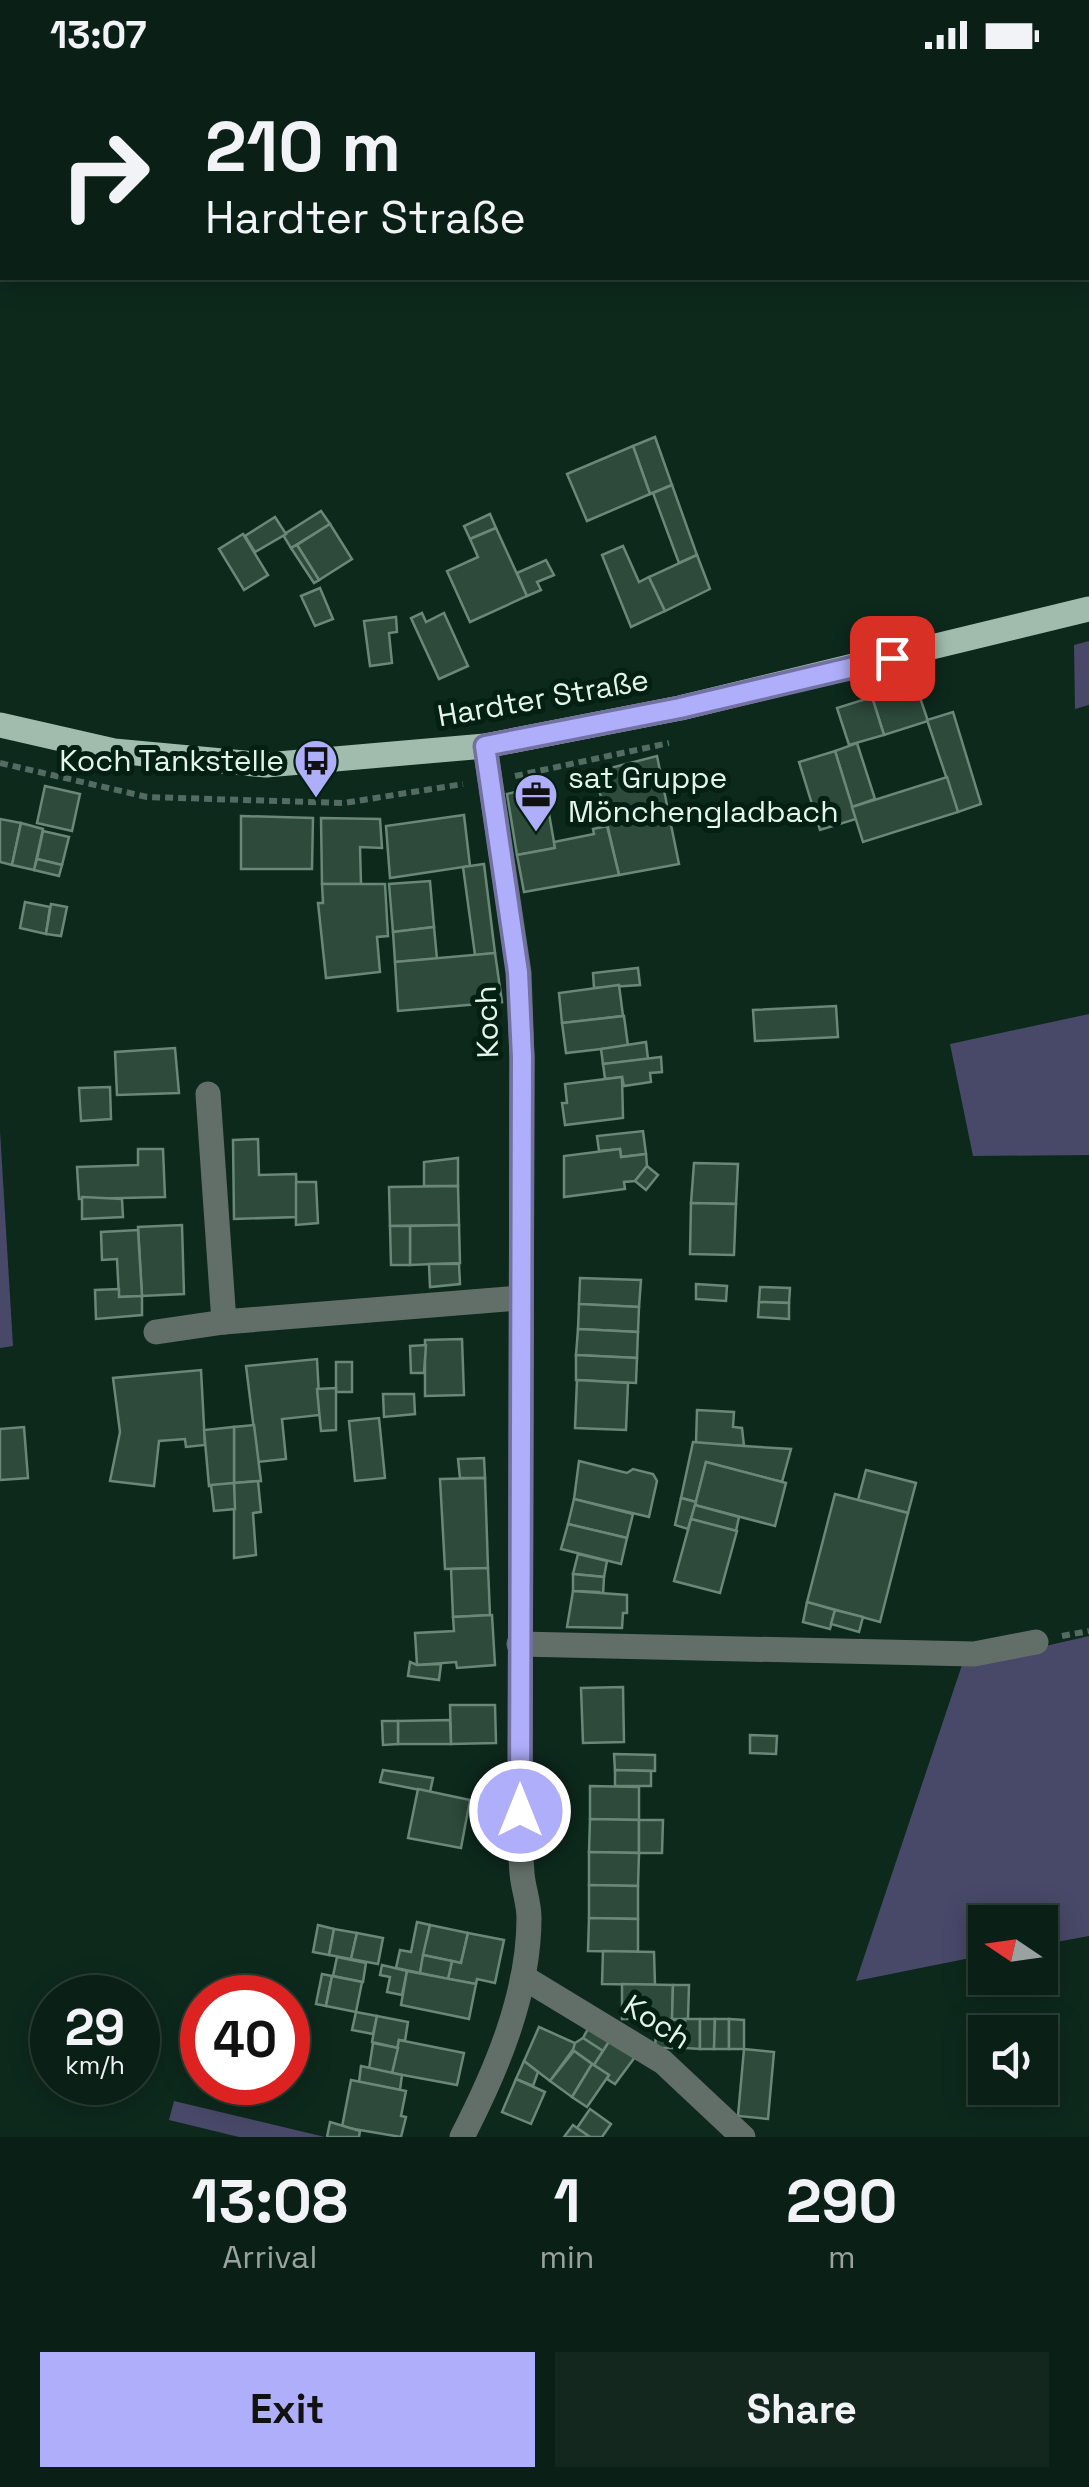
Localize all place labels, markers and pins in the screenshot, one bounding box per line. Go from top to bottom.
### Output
pin [850,616,935,701]
bus stop icon: Koch Tankstelle [293,738,339,799]
place label: Koch Tankstelle [59,741,284,780]
place label: sat Gruppe Mönchengladbach [568,758,839,831]
office icon: sat Gruppe Mönchengladbach [513,772,559,833]

